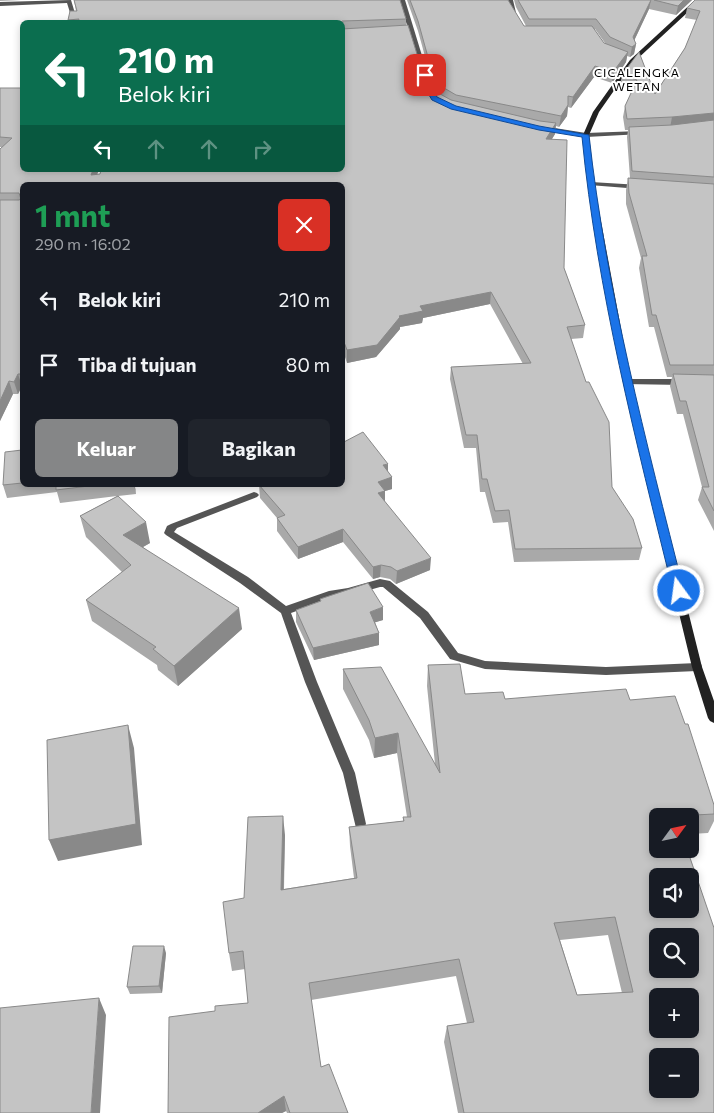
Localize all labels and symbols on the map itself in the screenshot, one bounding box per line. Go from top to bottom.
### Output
pin [404,54,446,96]
district label: CICALENGKA WETAN [594,65,680,93]
position arrow [652,564,704,616]
north arrow [649,808,699,858]

